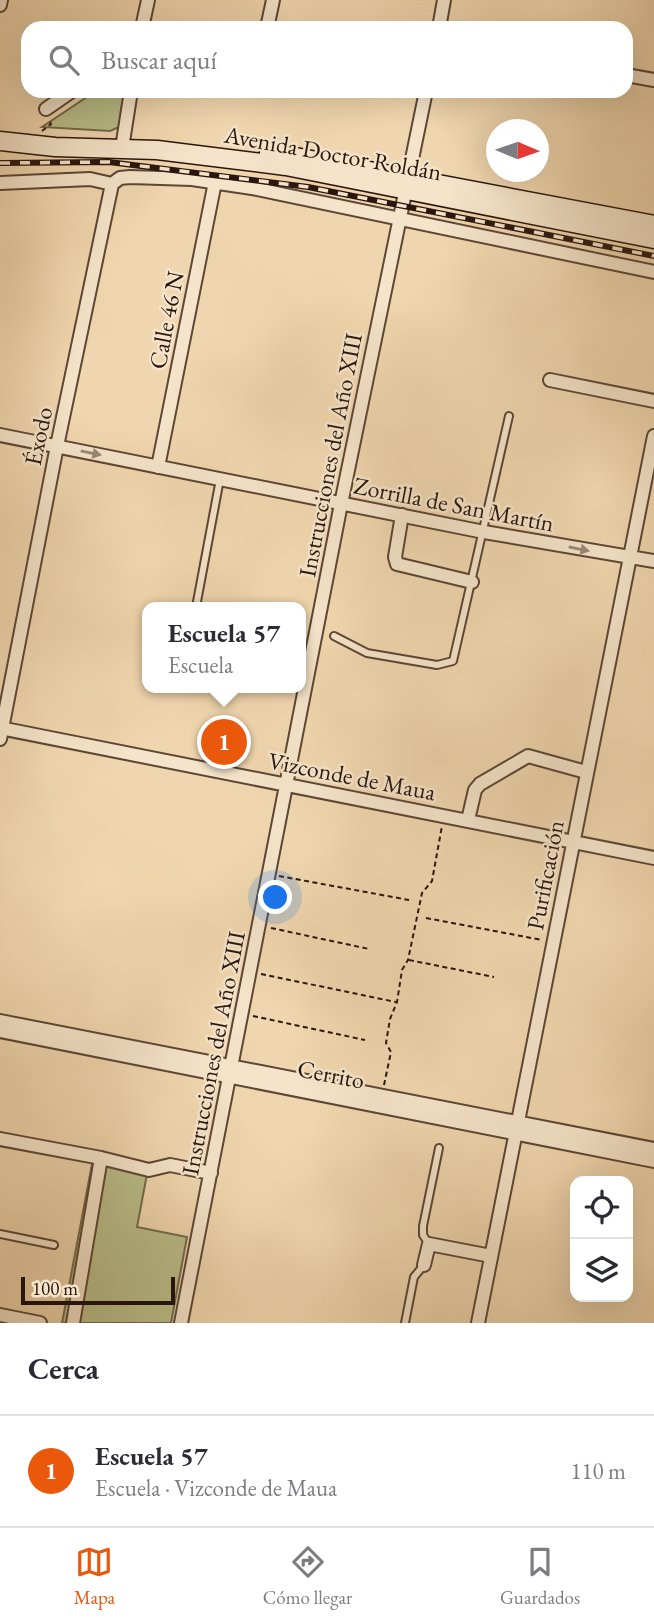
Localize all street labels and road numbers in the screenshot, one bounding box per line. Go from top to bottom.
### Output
street label: Avenida Doctor Roldán [221,118,444,187]
street label: Calle 46 N [141,268,191,372]
street label: Instrucciones del Año XIII [291,330,369,580]
street label: Éxodo [17,404,59,468]
street label: Zorrilla de San Martín [351,469,557,539]
street label: Vizconde de Maua [266,745,439,808]
street label: Purificación [519,817,571,933]
street label: Instrucciones del Año XIII [174,928,252,1178]
street label: Cerrito [295,1052,367,1096]

